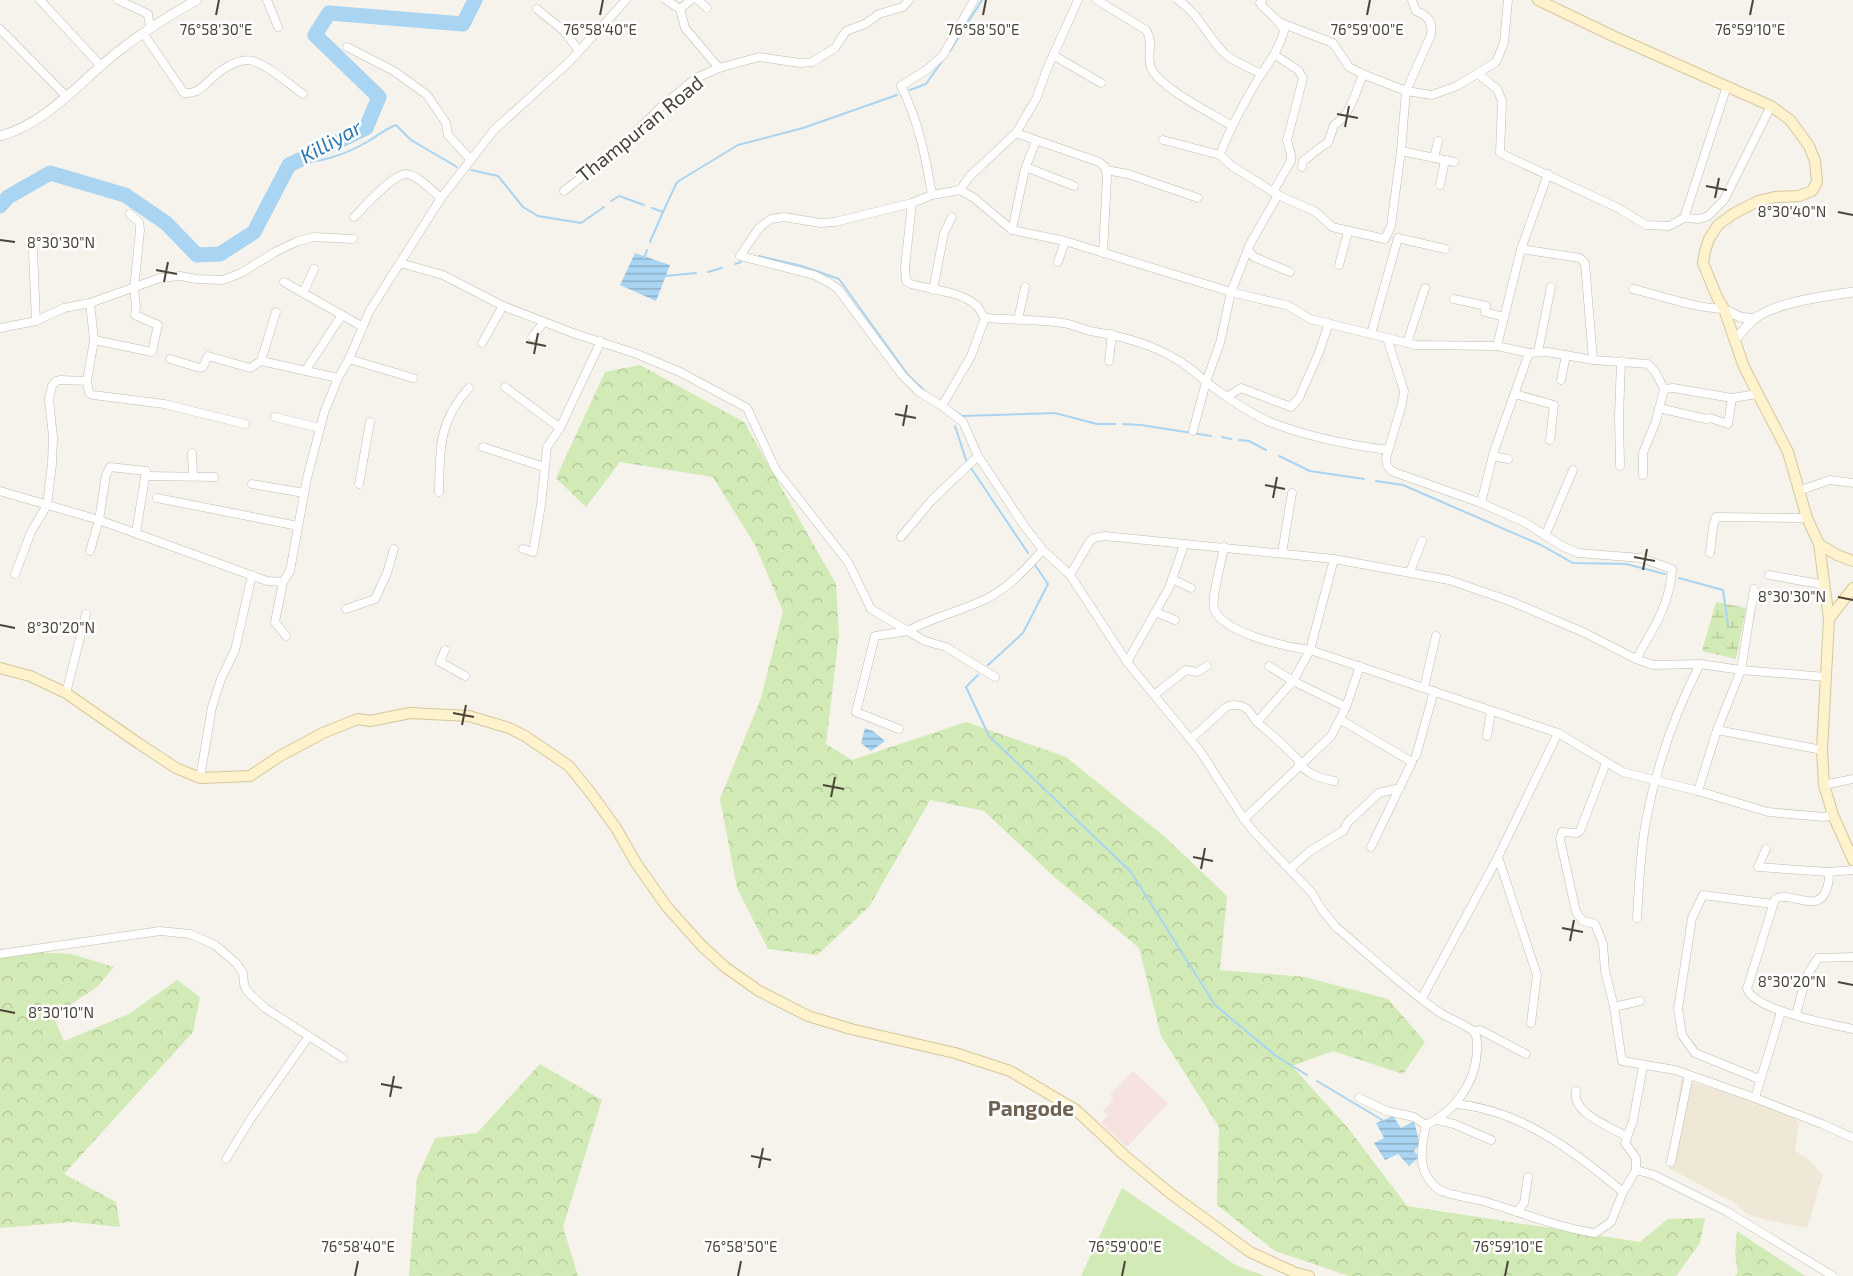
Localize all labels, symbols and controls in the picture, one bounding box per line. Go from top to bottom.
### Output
text: 76°58'30"E [179,20,253,38]
text: 76°58'40"E [563,20,637,38]
text: 76°58'50"E [947,20,1019,38]
text: 76°59'00"E [1330,20,1404,38]
text: 76°59'10"E [1715,20,1785,38]
street label: Thampuran Road [571,70,707,187]
water label: Killiyar [295,113,367,169]
text: 8°30'40"N [1758,202,1826,220]
text: 8°30'30"N [27,233,95,251]
text: 8°30'30"N [1758,587,1826,605]
text: 8°30'20"N [27,618,95,636]
text: 8°30'20"N [1758,972,1826,990]
text: 8°30'10"N [28,1003,94,1021]
district label: Pangode [988,1095,1074,1120]
text: 76°58'40"E [321,1237,395,1255]
text: 76°58'50"E [705,1237,777,1255]
text: 76°59'00"E [1088,1237,1162,1255]
text: 76°59'10"E [1473,1237,1543,1255]

